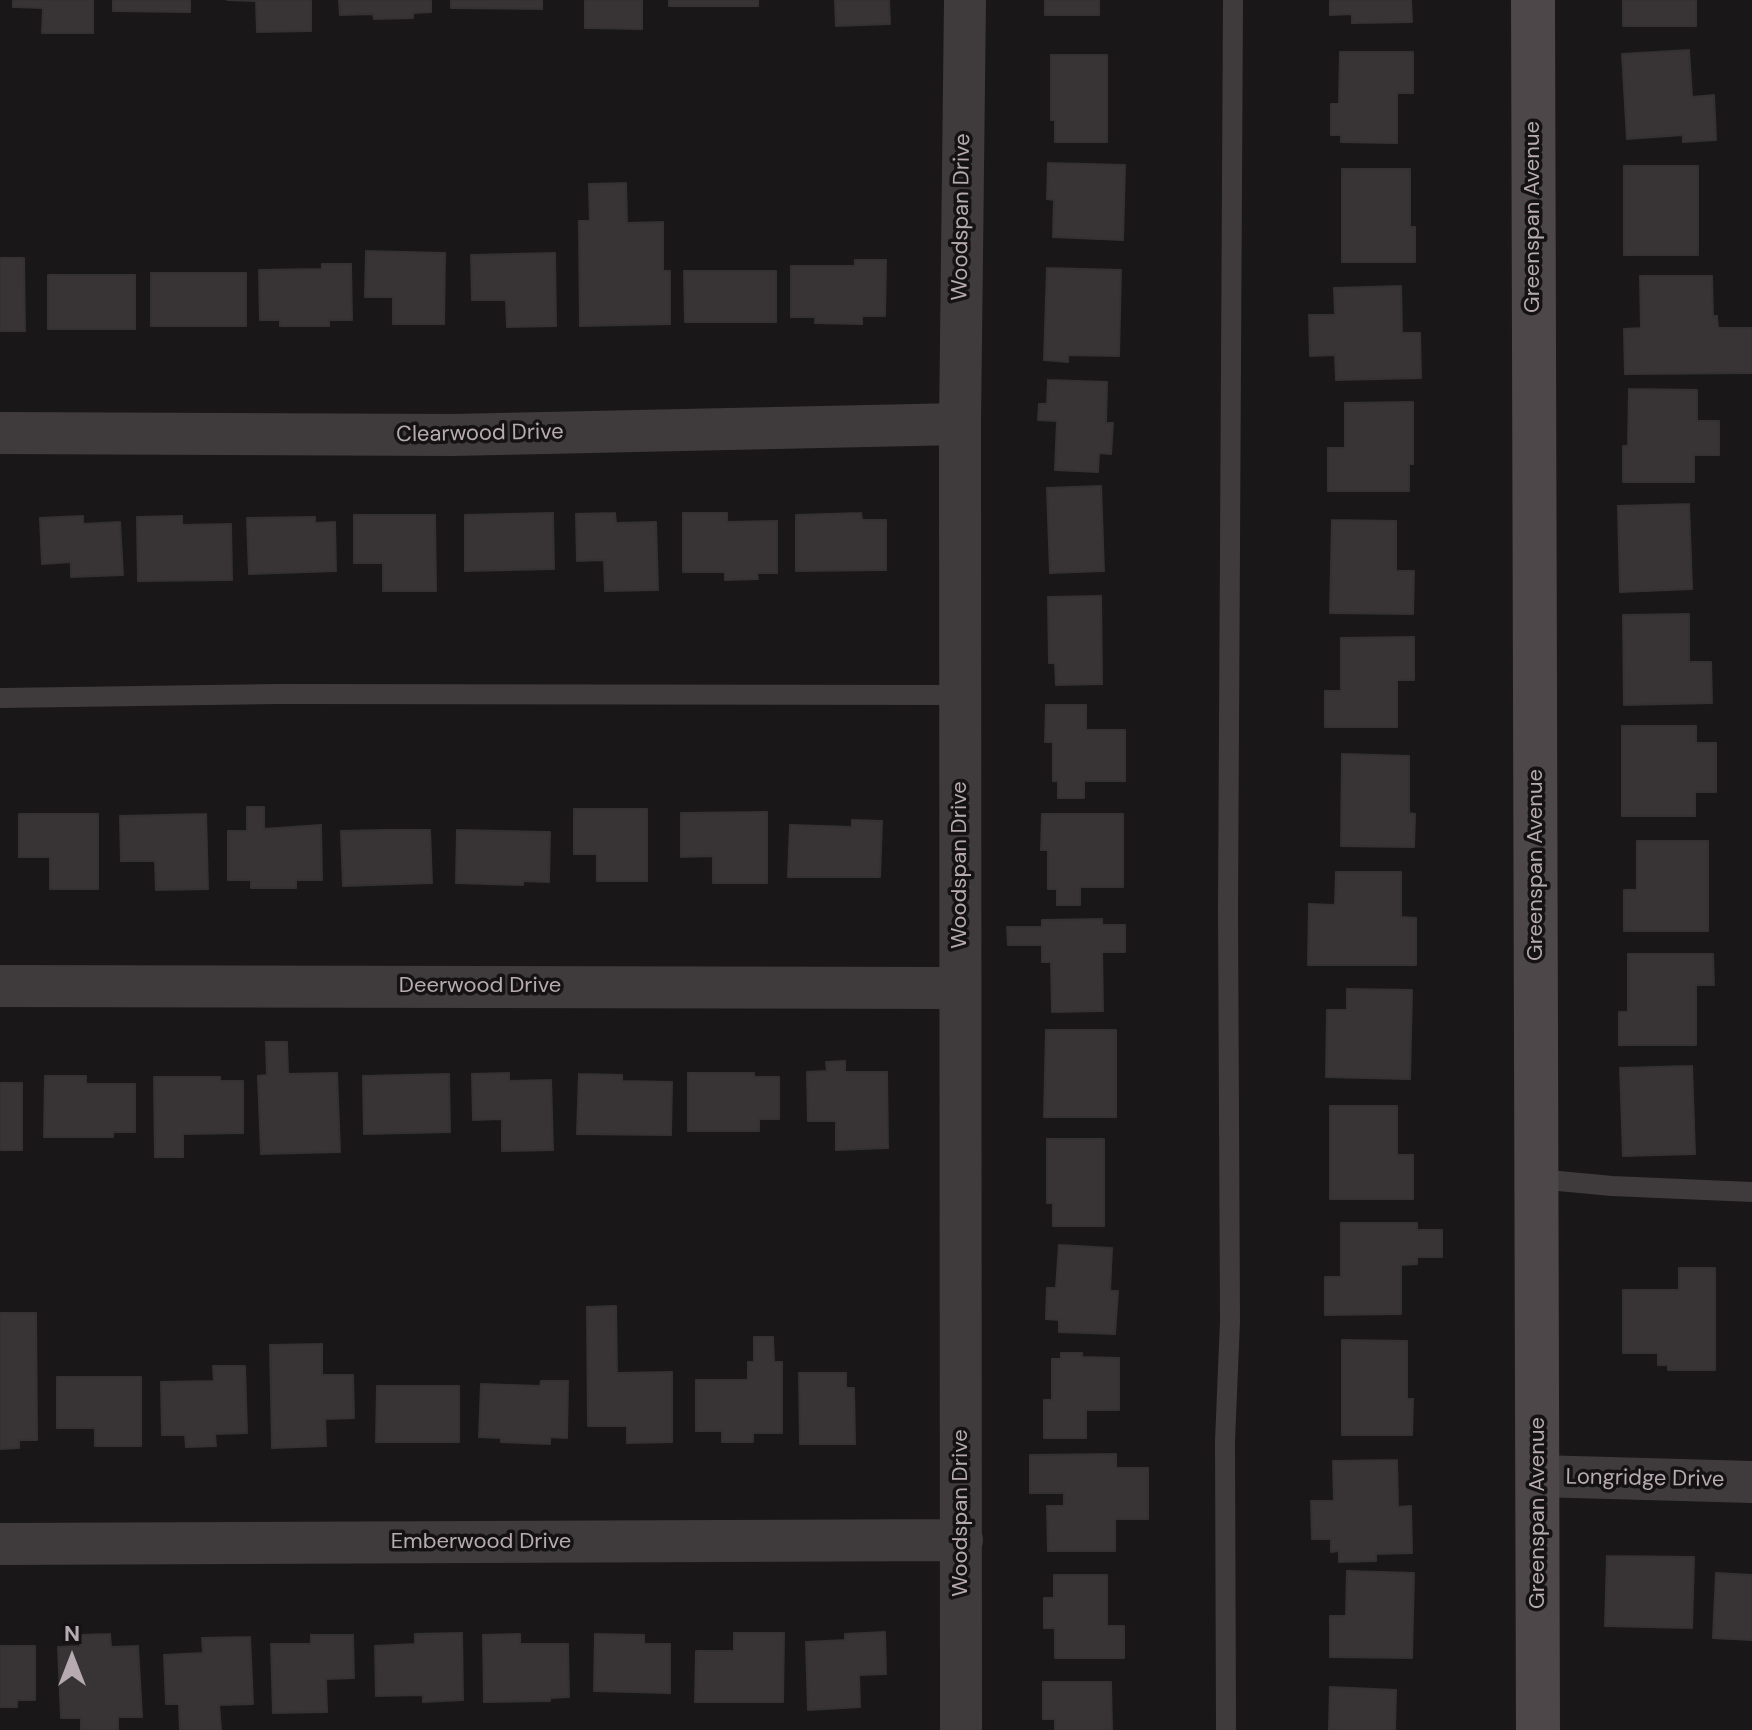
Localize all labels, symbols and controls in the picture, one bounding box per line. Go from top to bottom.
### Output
street label: Greenspan Avenue [1520,121,1546,313]
street label: Woodspan Drive [947,133,977,301]
street label: Clearwood Drive [396,419,564,449]
street label: Greenspan Avenue [1523,769,1549,961]
street label: Woodspan Drive [947,781,973,949]
street label: Deerwood Drive [399,973,561,999]
street label: Greenspan Avenue [1525,1417,1551,1609]
street label: Woodspan Drive [948,1429,974,1597]
street label: Longridge Drive [1565,1464,1725,1494]
street label: Emberwood Drive [391,1529,571,1555]
north arrow [32,1618,112,1698]
text: N [64,1619,80,1648]

